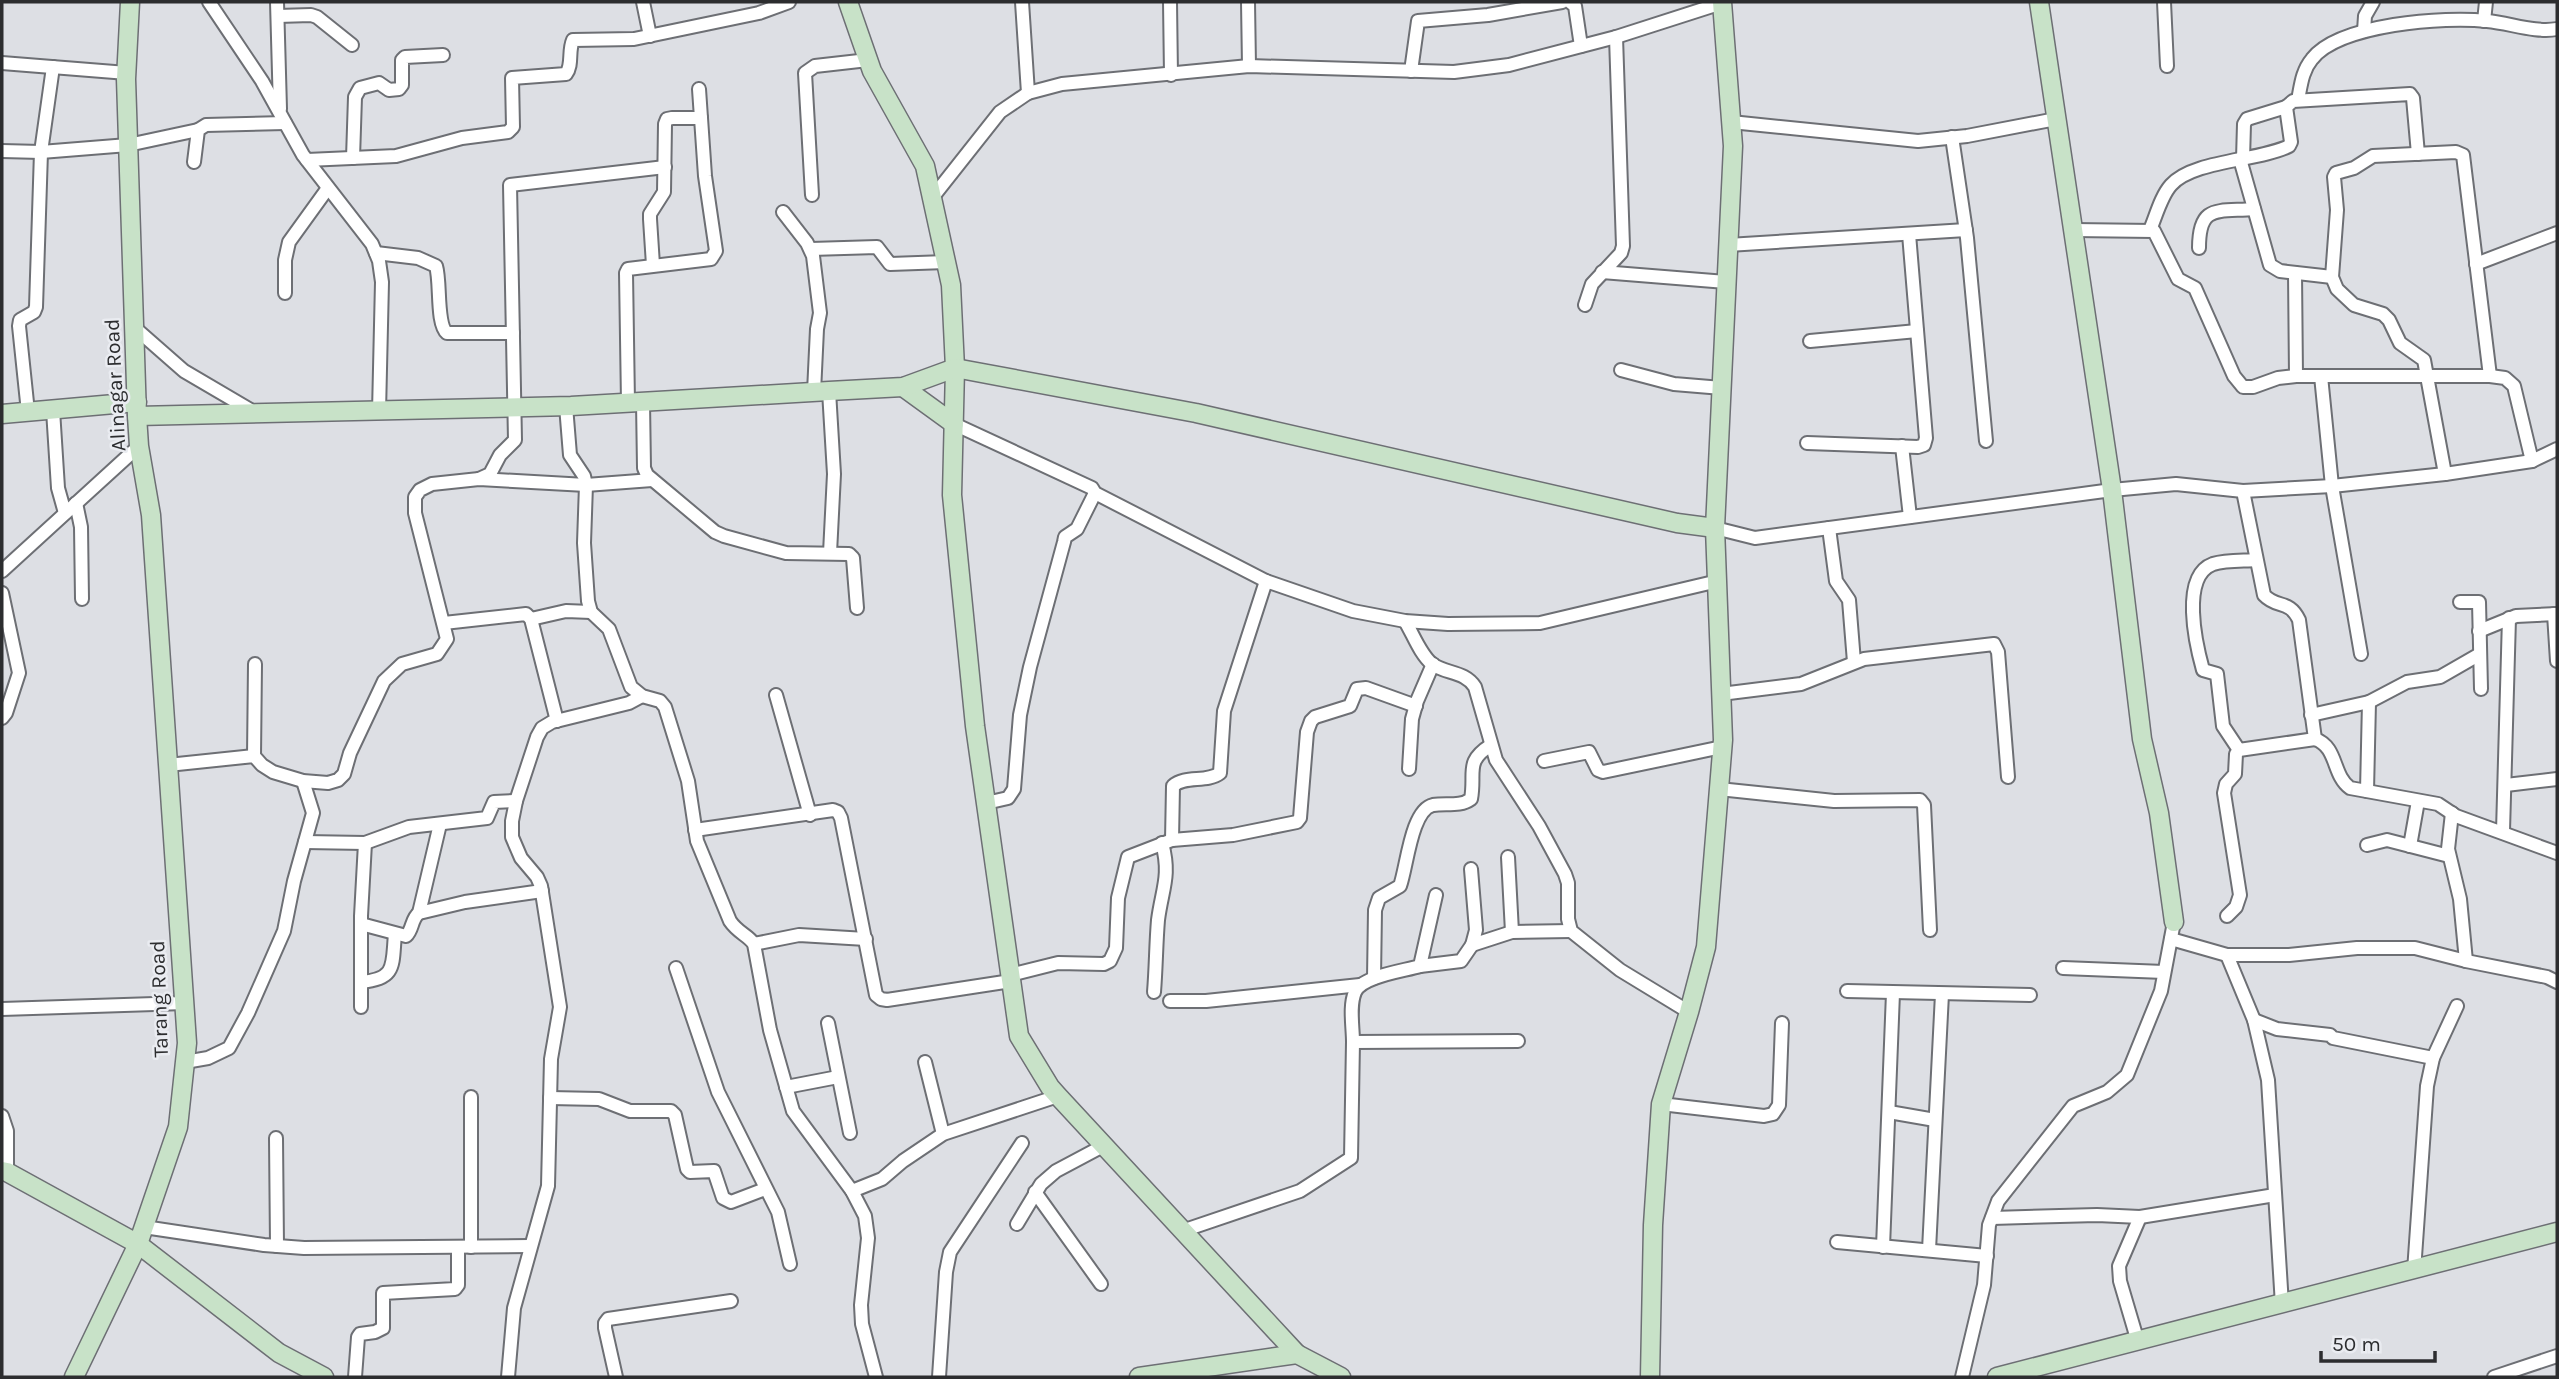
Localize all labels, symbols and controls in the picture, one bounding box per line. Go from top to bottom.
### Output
street label: Alinagar Road [100,318,130,452]
street label: Tarang Road [145,940,173,1058]
scale bar [2321,1320,2435,1364]
text: 50 m [2332,1332,2381,1356]

